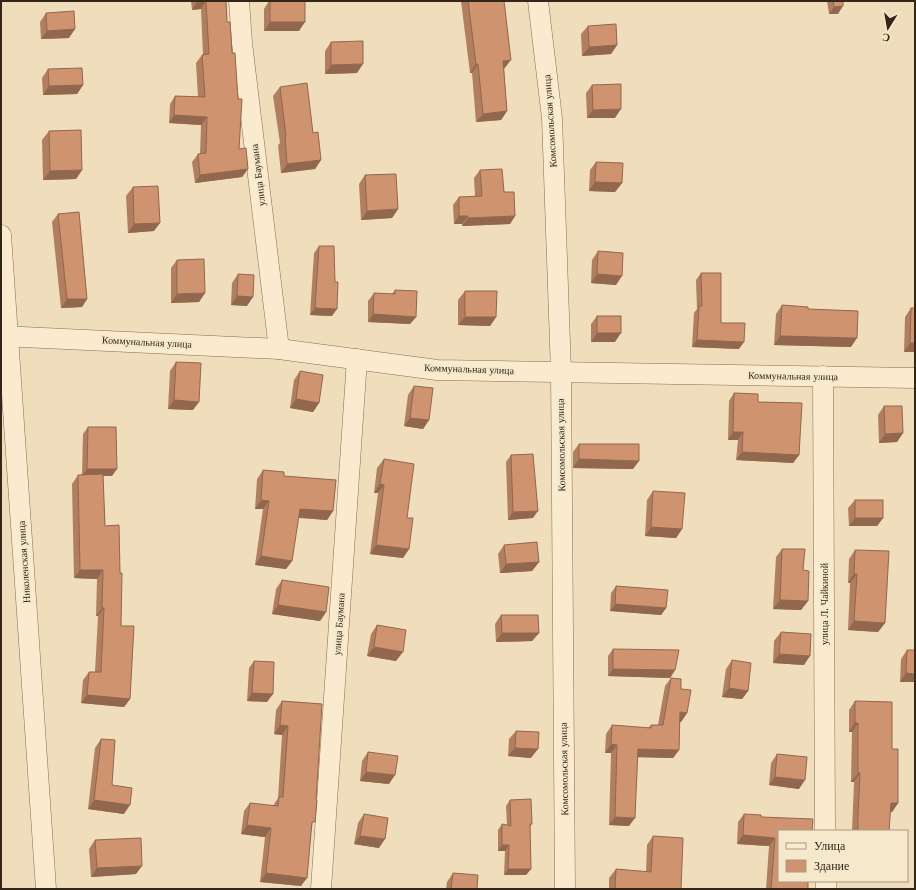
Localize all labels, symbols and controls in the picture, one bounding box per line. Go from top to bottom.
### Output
north arrow [868,8,908,48]
text: С [881,30,891,45]
street label: Комсомольская улица [540,74,560,168]
street label: улица Баумана [248,143,268,207]
street label: Коммунальная улица [102,333,193,351]
street label: Коммунальная улица [424,361,515,377]
street label: Коммунальная улица [748,369,839,383]
street label: Комсомольская улица [554,398,568,492]
street label: Николенская улица [15,520,33,604]
street label: улица Л. Чайкиной [818,562,831,645]
street label: улица Баумана [330,592,348,656]
street label: Комсомольская улица [557,722,571,816]
legend [778,830,908,882]
text: Улица [814,838,846,853]
text: Здание [814,858,849,873]

